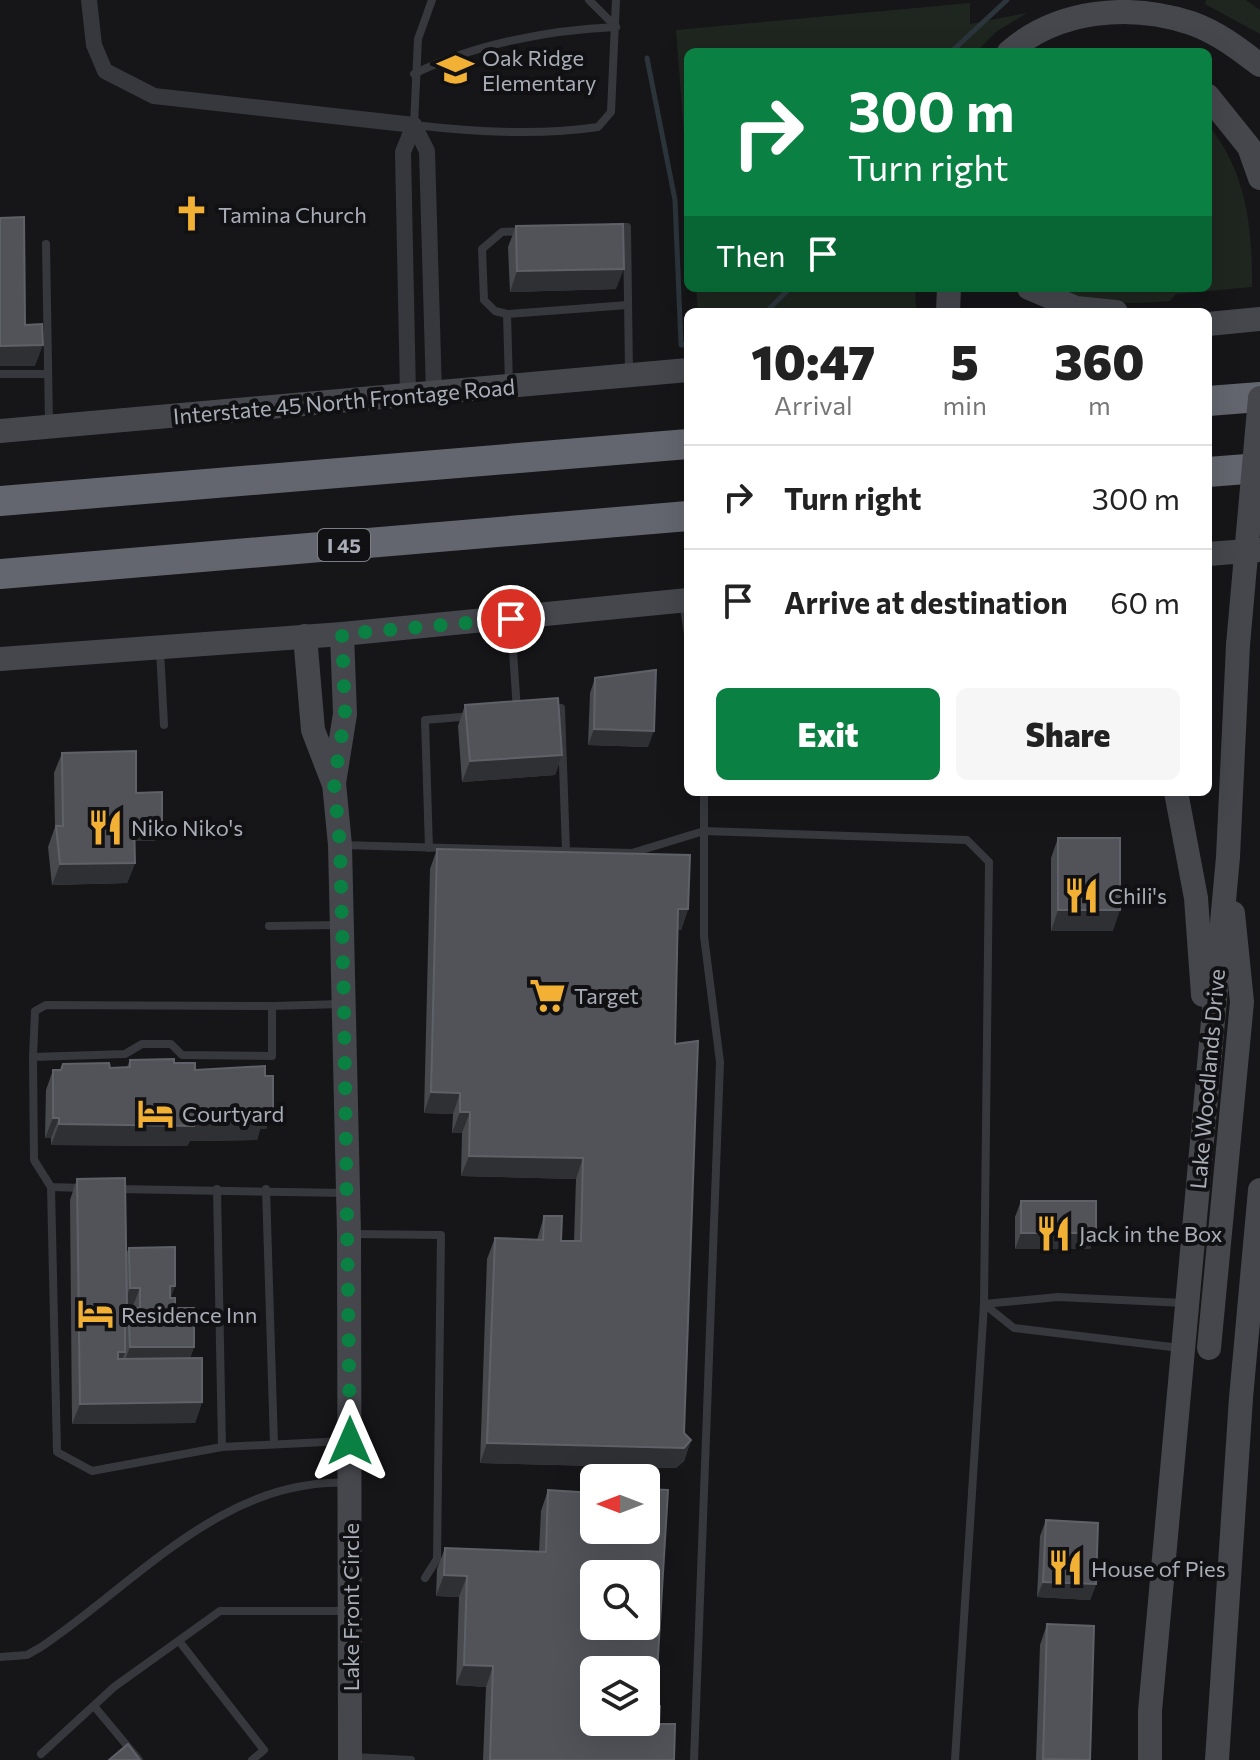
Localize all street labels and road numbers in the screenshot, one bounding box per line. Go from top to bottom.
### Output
street label: Interstate 45 North Frontage Road [172,373,516,429]
road number: I 45 [318,529,370,561]
street label: Lake Woodlands Drive [1184,968,1230,1190]
street label: Lake Front Circle [337,1523,364,1691]

